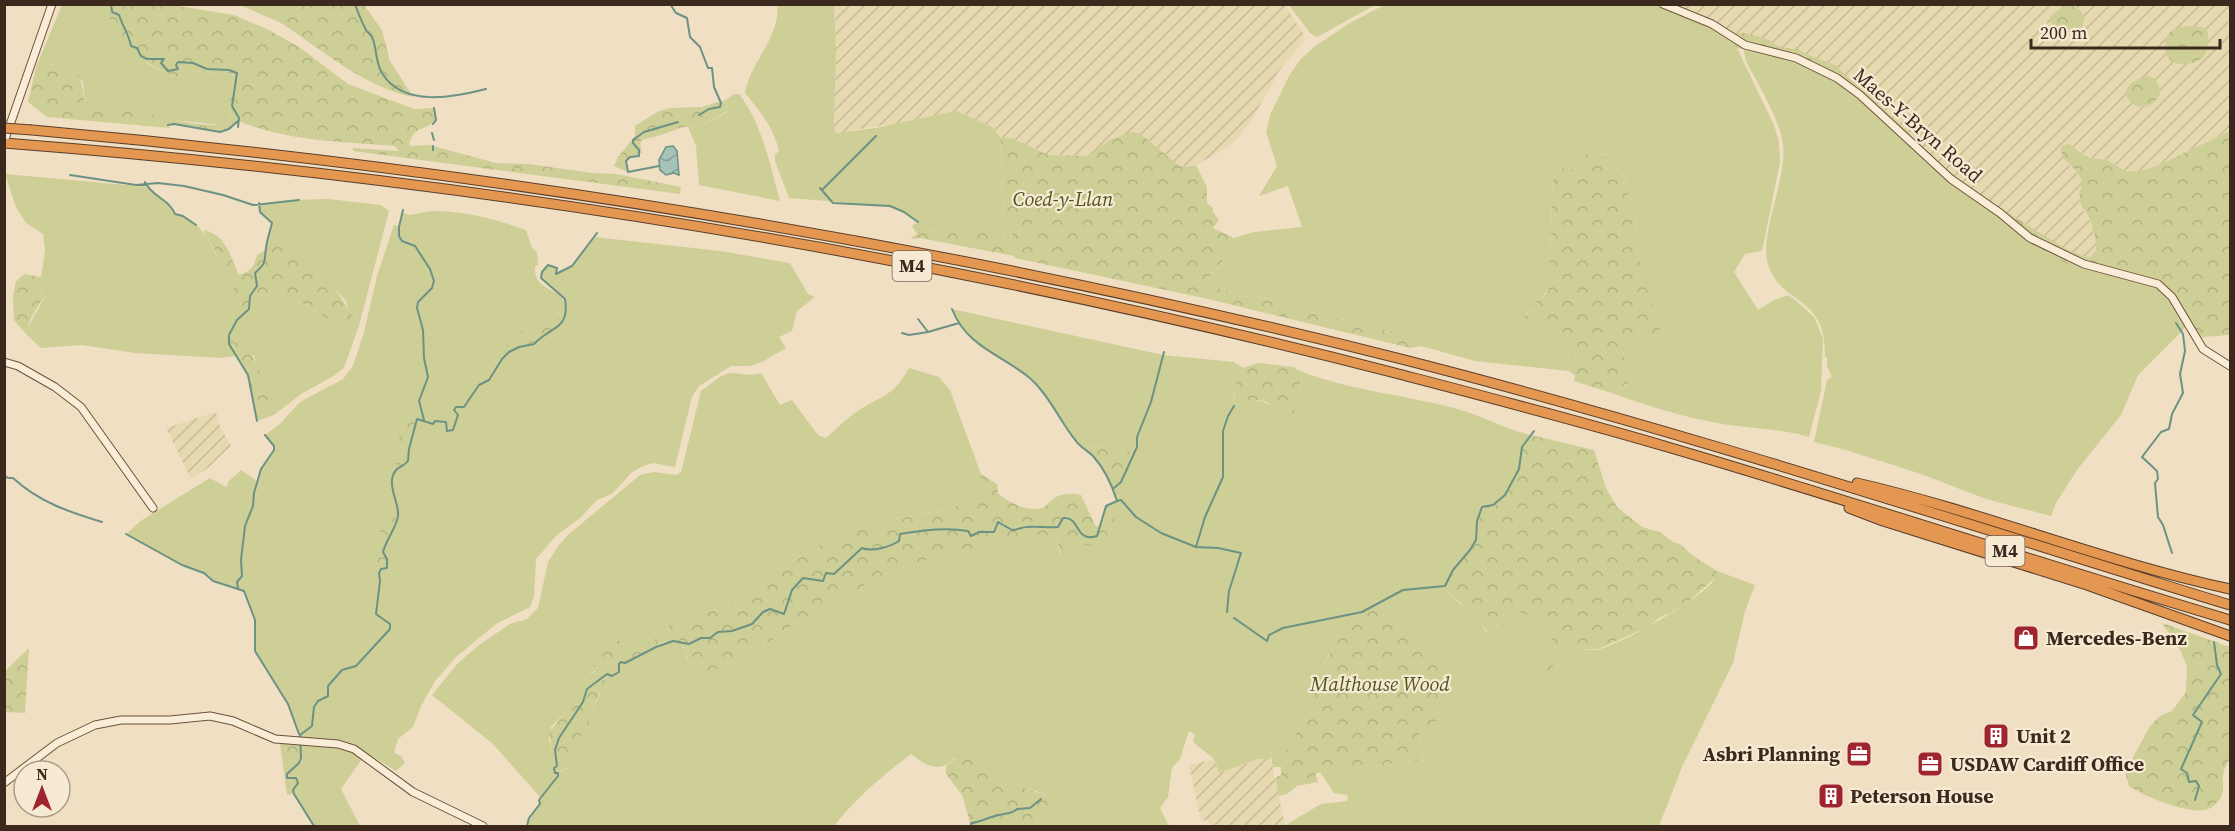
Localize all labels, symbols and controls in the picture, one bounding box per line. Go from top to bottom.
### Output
scale bar [2031,12,2220,50]
text: 200 m [2040,20,2087,45]
street label: Maes-Y-Bryn Road [1848,61,1989,189]
park label: Coed-y-Llan [1013,185,1114,213]
road number: M4 [892,251,932,281]
road number: M4 [1986,536,2024,566]
shop icon: Mercedes-Benz [2011,623,2041,653]
place label: Mercedes-Benz [2046,624,2187,652]
park label: Malthouse Wood [1309,670,1450,698]
building icon: Unit 2 [1981,721,2011,751]
place label: Unit 2 [2016,722,2071,750]
office icon: Asbri Planning [1844,739,1874,769]
place label: Asbri Planning [1703,740,1840,768]
office icon: USDAW Cardiff Office [1915,749,1945,779]
place label: USDAW Cardiff Office [1950,750,2144,778]
north arrow [12,759,72,819]
text: N [36,763,48,785]
building icon: Peterson House [1816,781,1846,811]
place label: Peterson House [1850,782,1994,810]

